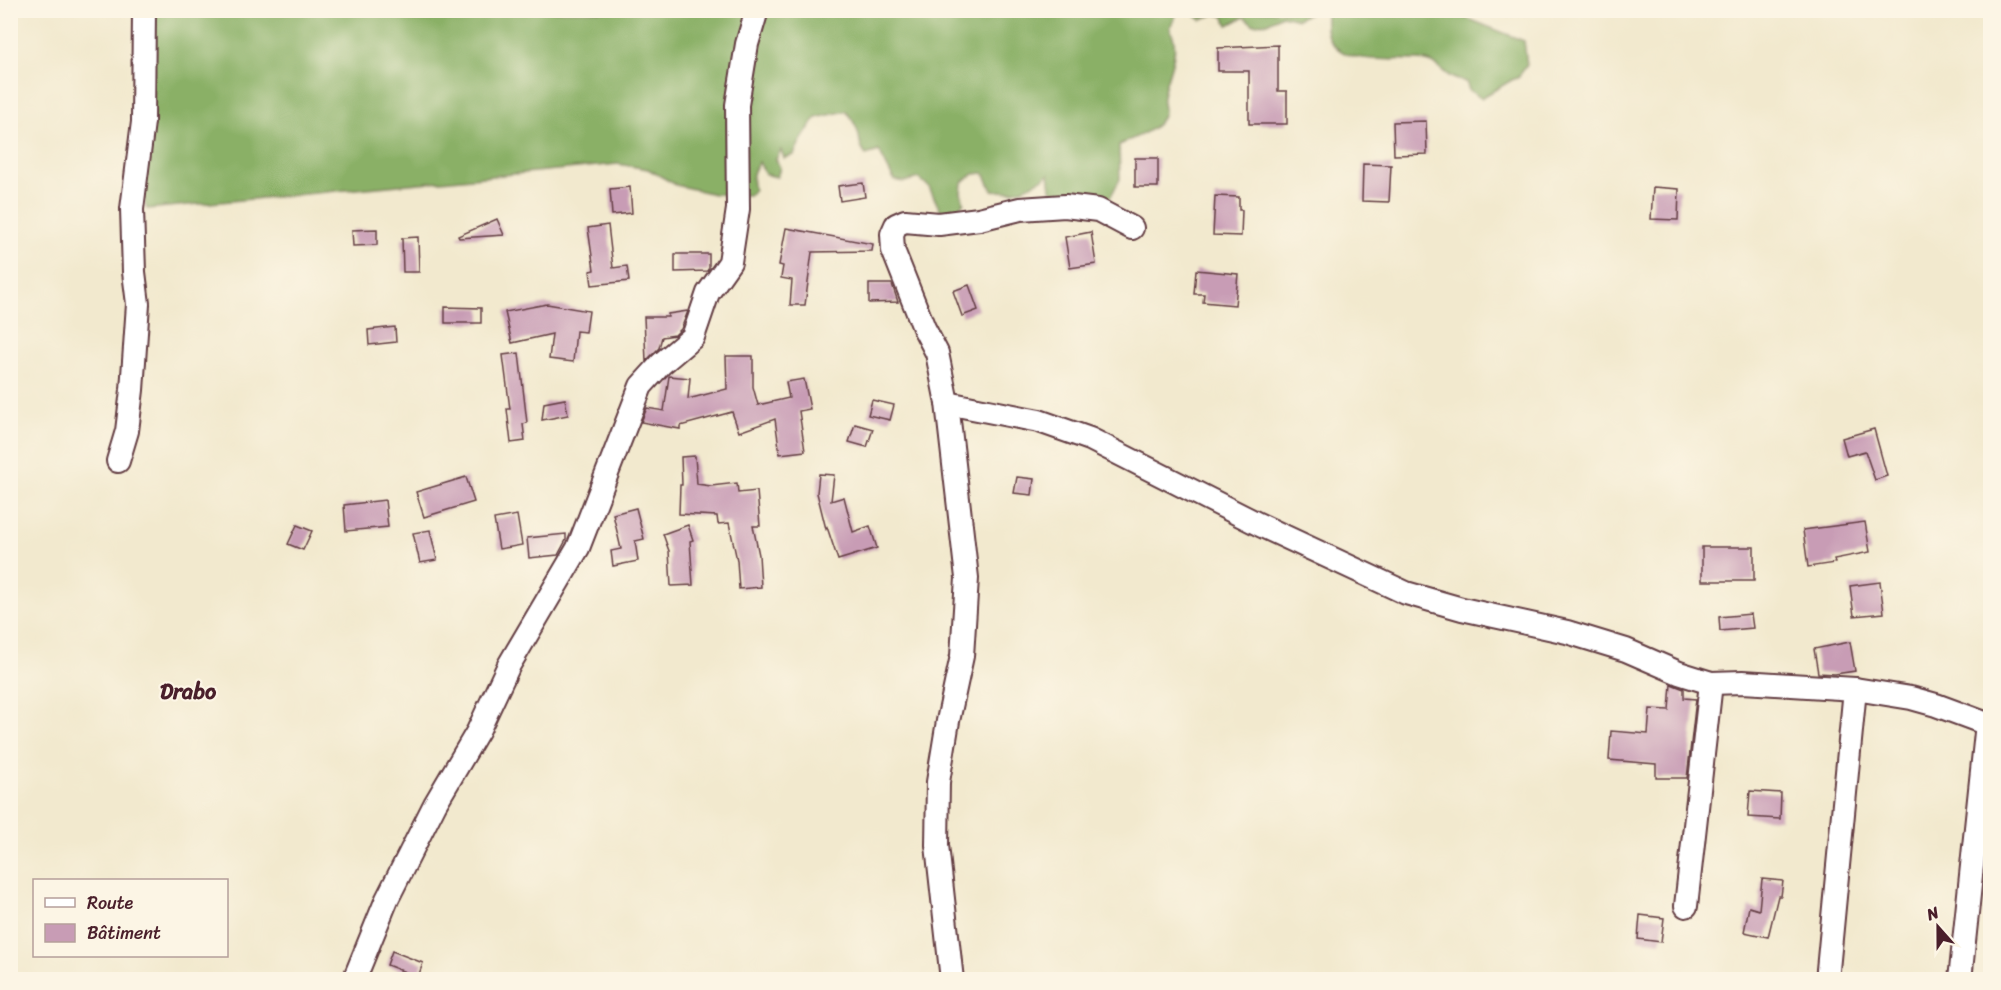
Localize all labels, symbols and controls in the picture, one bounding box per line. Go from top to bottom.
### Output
district label: Drabo [160,672,217,711]
legend [33,879,228,957]
text: Route [87,887,134,919]
north arrow [1908,897,1968,957]
text: N [1921,898,1944,929]
text: Bâtiment [87,917,161,949]

